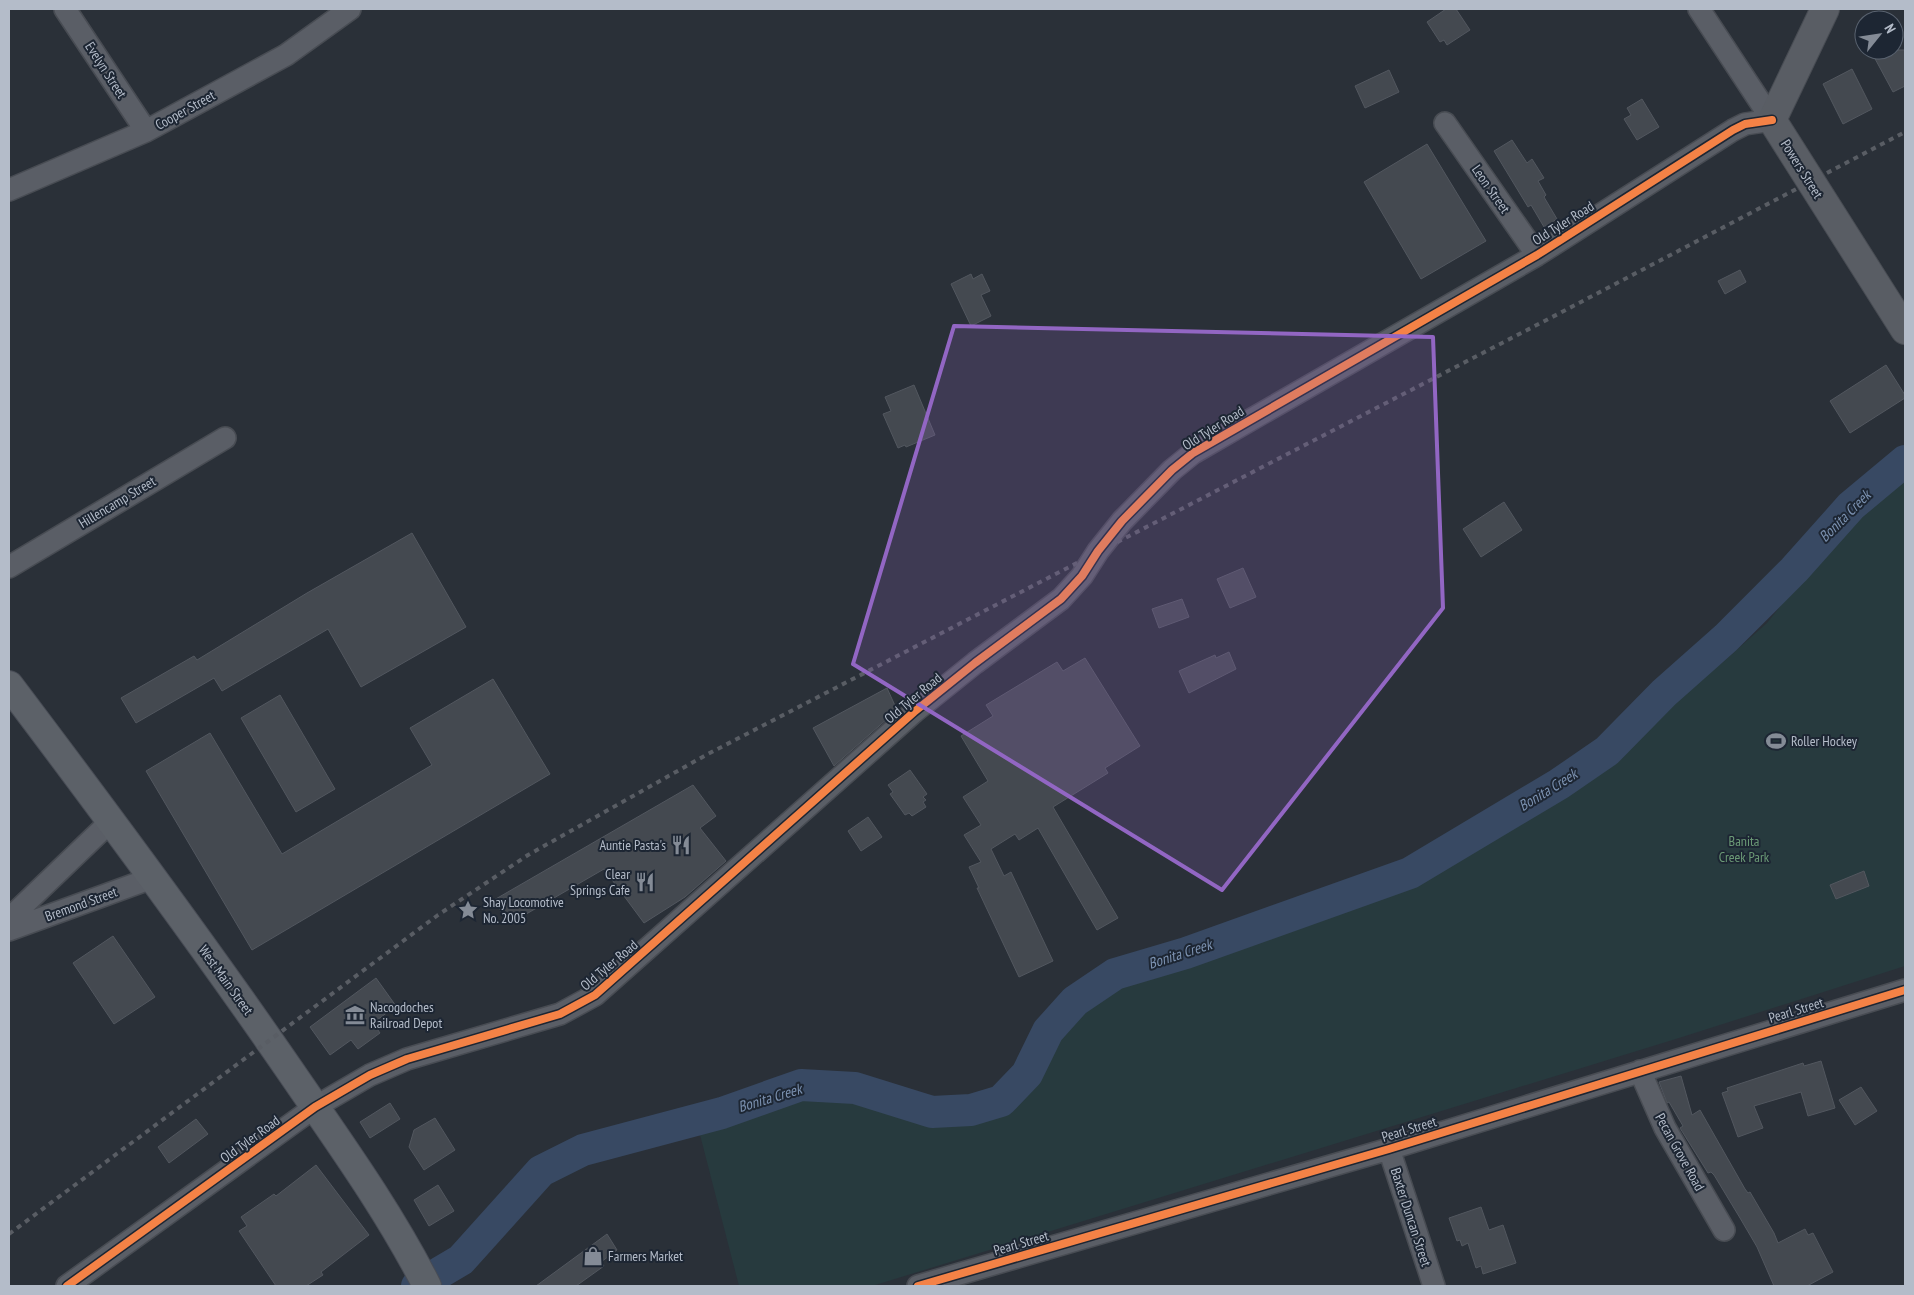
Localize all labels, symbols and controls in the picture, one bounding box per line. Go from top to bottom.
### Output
north arrow [1854,10,1904,60]
text: N [1881,21,1900,36]
street label: Evelyn Street [81,38,131,102]
street label: Cooper Street [152,86,218,134]
street label: Powers Street [1777,136,1827,202]
street label: Leon Street [1468,161,1514,217]
street label: Old Tyler Road [1529,197,1597,249]
street label: Old Tyler Road [1179,402,1247,454]
street label: Hillencamp Street [75,472,159,532]
water label: Bonita Creek [1815,484,1876,546]
street label: Old Tyler Road [881,669,945,727]
sports icon: Roller Hockey [1765,730,1787,752]
place label: Roller Hockey [1791,732,1858,750]
water label: Bonita Creek [1515,763,1582,815]
park label: Banita Creek Park [1719,832,1770,866]
restaurant icon: Auntie Pasta's [670,834,692,856]
place label: Auntie Pasta's [599,836,666,854]
place label: Clear Springs Cafe [570,865,630,899]
restaurant icon: Clear Springs Cafe [634,871,656,893]
street label: Bremond Street [42,883,120,925]
place label: Shay Locomotive No. 2005 [483,893,564,927]
place icon: Shay Locomotive No. 2005 [457,899,479,921]
water label: Bonita Creek [1146,934,1216,973]
street label: Old Tyler Road [577,936,641,994]
street label: West Main Street [195,942,257,1019]
street label: Pearl Street [1766,993,1826,1027]
place label: Nacogdoches Railroad Depot [370,998,442,1032]
museum icon: Nacogdoches Railroad Depot [344,1004,366,1026]
water label: Bonita Creek [736,1078,806,1116]
street label: Pecan Grove Road [1651,1110,1709,1194]
street label: Old Tyler Road [217,1111,283,1167]
street label: Pearl Street [1379,1112,1439,1146]
street label: Baxter Duncan Street [1387,1165,1435,1269]
street label: Pearl Street [991,1227,1051,1259]
shop icon: Farmers Market [582,1245,604,1267]
place label: Farmers Market [608,1247,683,1265]

